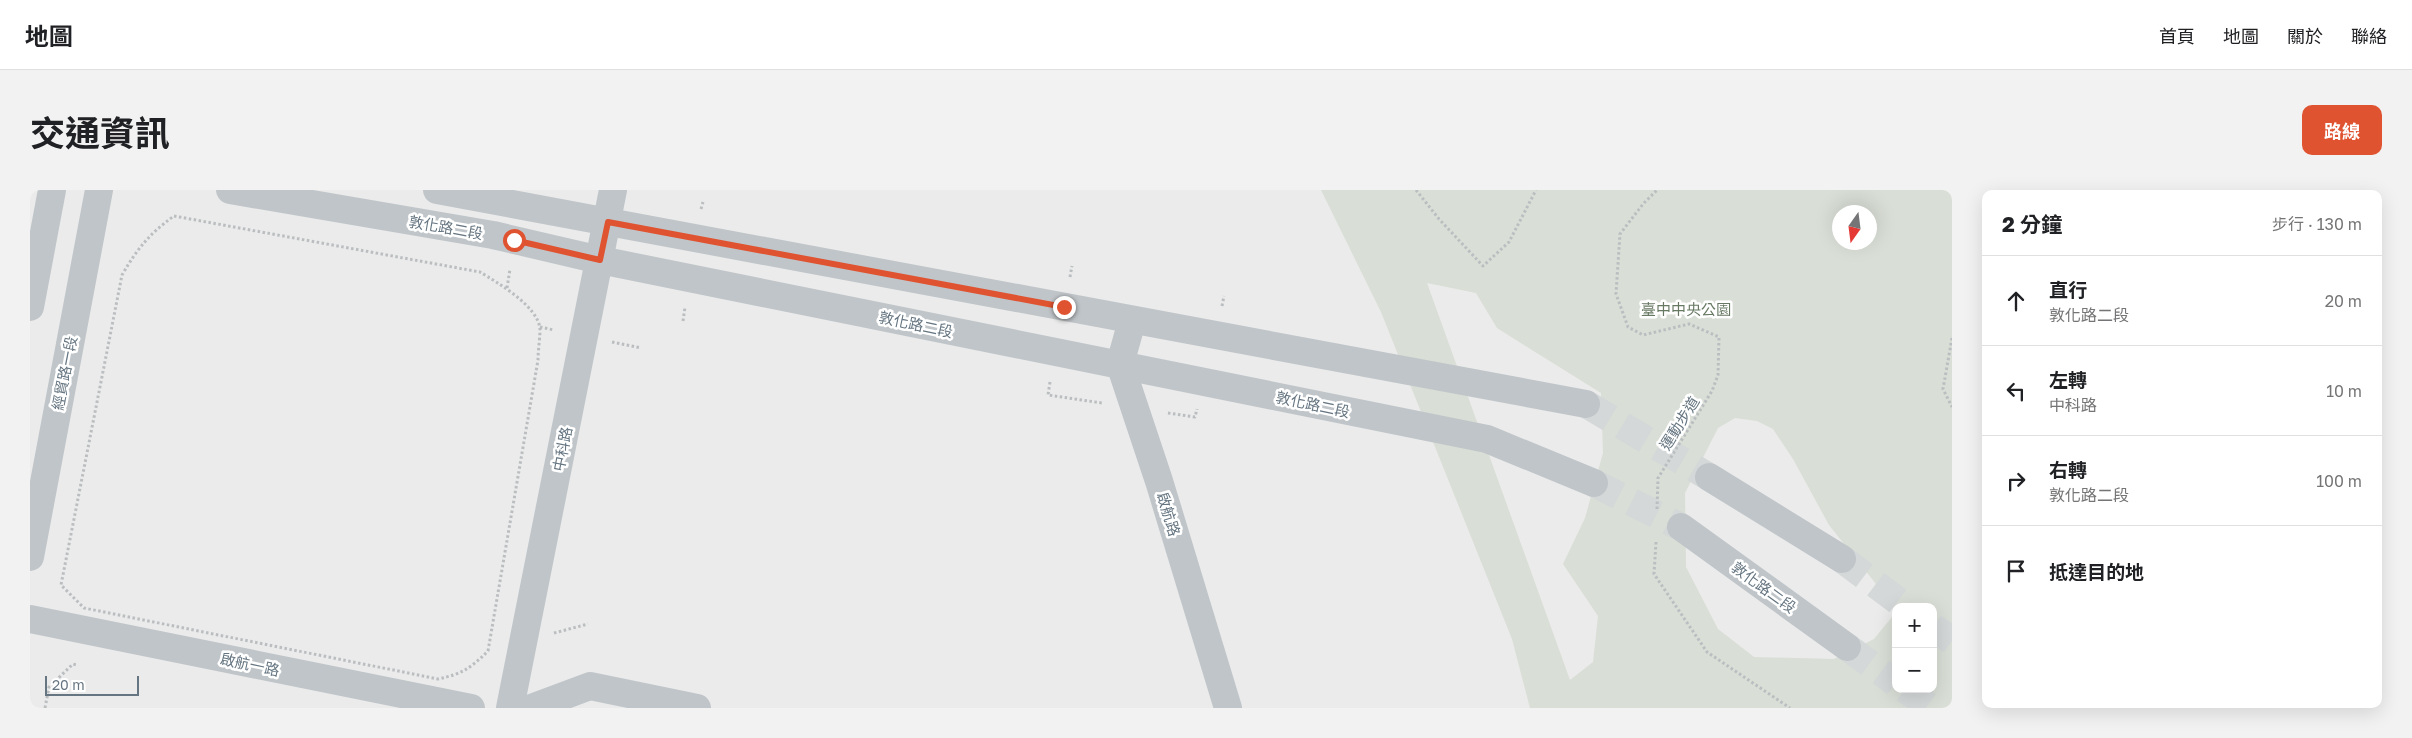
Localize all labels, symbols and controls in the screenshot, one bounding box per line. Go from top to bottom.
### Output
text: 地圖 [25,21,73,50]
text: 首頁 [2159,25,2195,47]
text: 地圖 [2223,25,2259,47]
text: 關於 [2287,25,2323,47]
text: 聯絡 [2351,25,2387,47]
button: 路線 [2302,105,2382,155]
text: 交通資訊 [30,112,170,154]
north arrow [1832,205,1877,250]
text: 2 分鐘 [2002,211,2062,237]
street label: 敦化路二段 [407,212,485,242]
text: 步行 · 130 m [2272,214,2362,234]
route start [503,229,526,252]
text: 直行 [2049,278,2087,301]
icon: ahead [2002,287,2030,315]
text: 20 m [2325,291,2362,311]
route end [1053,296,1076,319]
park label: 臺中中央公園 [1641,300,1731,318]
text: 敦化路二段 [2049,305,2129,325]
street label: 敦化路二段 [877,307,955,341]
street label: 經貿路一段 [48,334,80,412]
text: 左轉 [2049,368,2087,391]
icon: left [2002,377,2030,405]
text: 10 m [2326,381,2362,401]
street label: 敦化路二段 [1274,387,1352,421]
street label: 運動步道 [1655,393,1703,453]
text: 中科路 [2049,395,2097,415]
street label: 中科路 [549,425,575,473]
text: 右轉 [2049,458,2087,481]
icon: right [2002,467,2030,495]
text: 100 m [2316,471,2362,491]
text: 敦化路二段 [2049,485,2129,505]
street label: 啟航路 [1154,490,1184,538]
icon: arrive [2002,557,2030,585]
street label: 敦化路二段 [1728,558,1800,616]
text: 抵達目的地 [2049,560,2144,583]
map controls [1892,603,1937,693]
button: + [1892,603,1937,648]
button: − [1892,648,1937,693]
street label: 啟航一路 [219,649,281,679]
scale bar [45,673,139,696]
text: 20 m [52,676,85,693]

